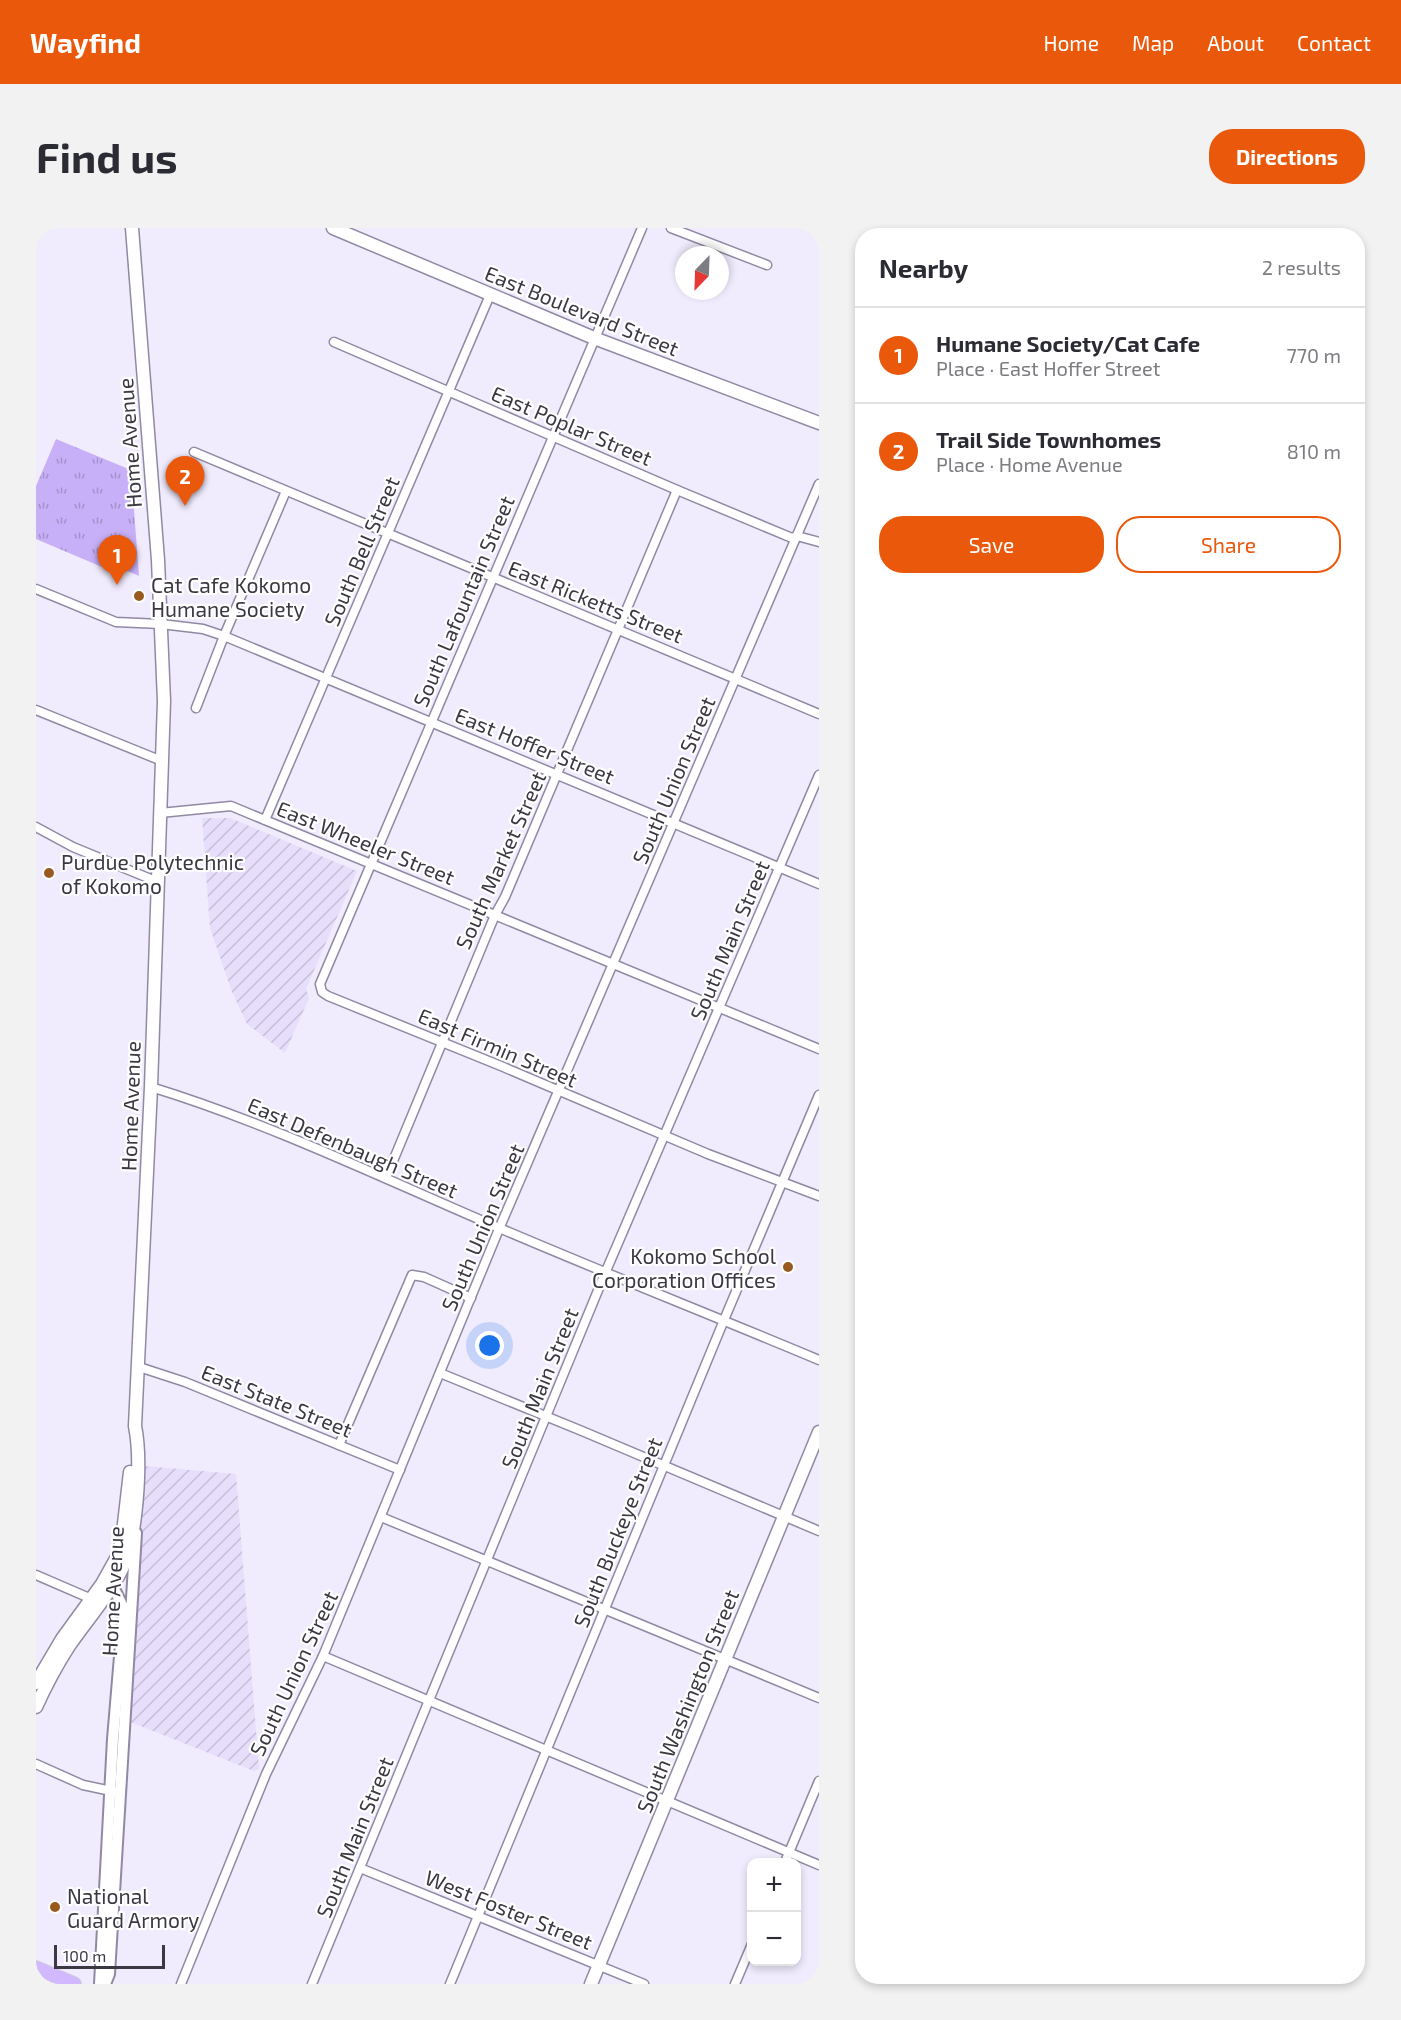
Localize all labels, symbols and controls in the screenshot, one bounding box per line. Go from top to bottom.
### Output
text: Wayfind [30,25,141,59]
text: Home [1043,30,1099,55]
text: Map [1132,30,1174,55]
text: About [1207,30,1264,55]
text: Contact [1297,30,1371,55]
button: Directions [1209,129,1365,184]
text: Find us [36,131,178,181]
north arrow [675,246,729,300]
text: Nearby [879,252,968,283]
text: 2 results [1262,255,1341,279]
street label: East Boulevard Street [481,260,683,360]
text: Humane Society/Cat Cafe [936,330,1200,356]
text: 1 [894,343,903,367]
text: 770 m [1286,343,1341,367]
text: Place · East Hoffer Street [936,356,1160,380]
street label: Home Avenue [112,377,146,509]
street label: East Poplar Street [488,380,656,470]
text: Trail Side Townhomes [936,426,1161,452]
text: 2 [893,439,904,463]
text: 810 m [1287,439,1341,463]
text: Place · Home Avenue [936,452,1123,476]
pin: 2 [166,456,204,506]
street label: South Bell Street [318,473,404,629]
street label: South Lafountain Street [407,492,519,710]
button: Save [879,516,1104,573]
button: Share [1116,516,1341,573]
pin: 1 [98,536,136,585]
street label: East Ricketts Street [505,554,687,648]
place label: Cat Cafe Kokomo Humane Society [151,572,311,621]
marker: Cat Cafe Kokomo Humane Society [132,589,146,603]
street label: South Union Street [626,693,720,867]
street label: East Hoffer Street [452,702,618,788]
street label: South Market Street [450,767,550,953]
street label: East Wheeler Street [273,795,459,889]
place label: Purdue Polytechnic of Kokomo [61,849,244,898]
street label: South Main Street [684,856,774,1024]
marker: Purdue Polytechnic of Kokomo [42,866,56,880]
street label: East Firmin Street [415,1002,581,1092]
street label: Home Avenue [115,1041,145,1171]
street label: East Defenbaugh Street [244,1091,462,1203]
street label: South Union Street [435,1140,529,1314]
place label: Kokomo School Corporation Offices [592,1243,777,1292]
marker: Kokomo School Corporation Offices [781,1260,795,1274]
street label: South Main Street [495,1304,583,1472]
your location [475,1331,504,1360]
street label: East State Street [198,1358,356,1442]
street label: South Buckeye Street [567,1433,667,1631]
street label: Home Avenue [96,1525,128,1657]
street label: South Washington Street [631,1586,743,1816]
street label: South Union Street [244,1587,342,1759]
street label: South Main Street [310,1753,398,1921]
map controls [747,1858,801,1966]
button: + [747,1858,801,1912]
street label: West Foster Street [422,1864,596,1954]
place label: National Guard Armory [67,1883,199,1932]
marker: National Guard Armory [48,1900,62,1914]
button: − [747,1912,801,1966]
scale bar [54,1942,165,1970]
text: 100 m [63,1946,106,1965]

